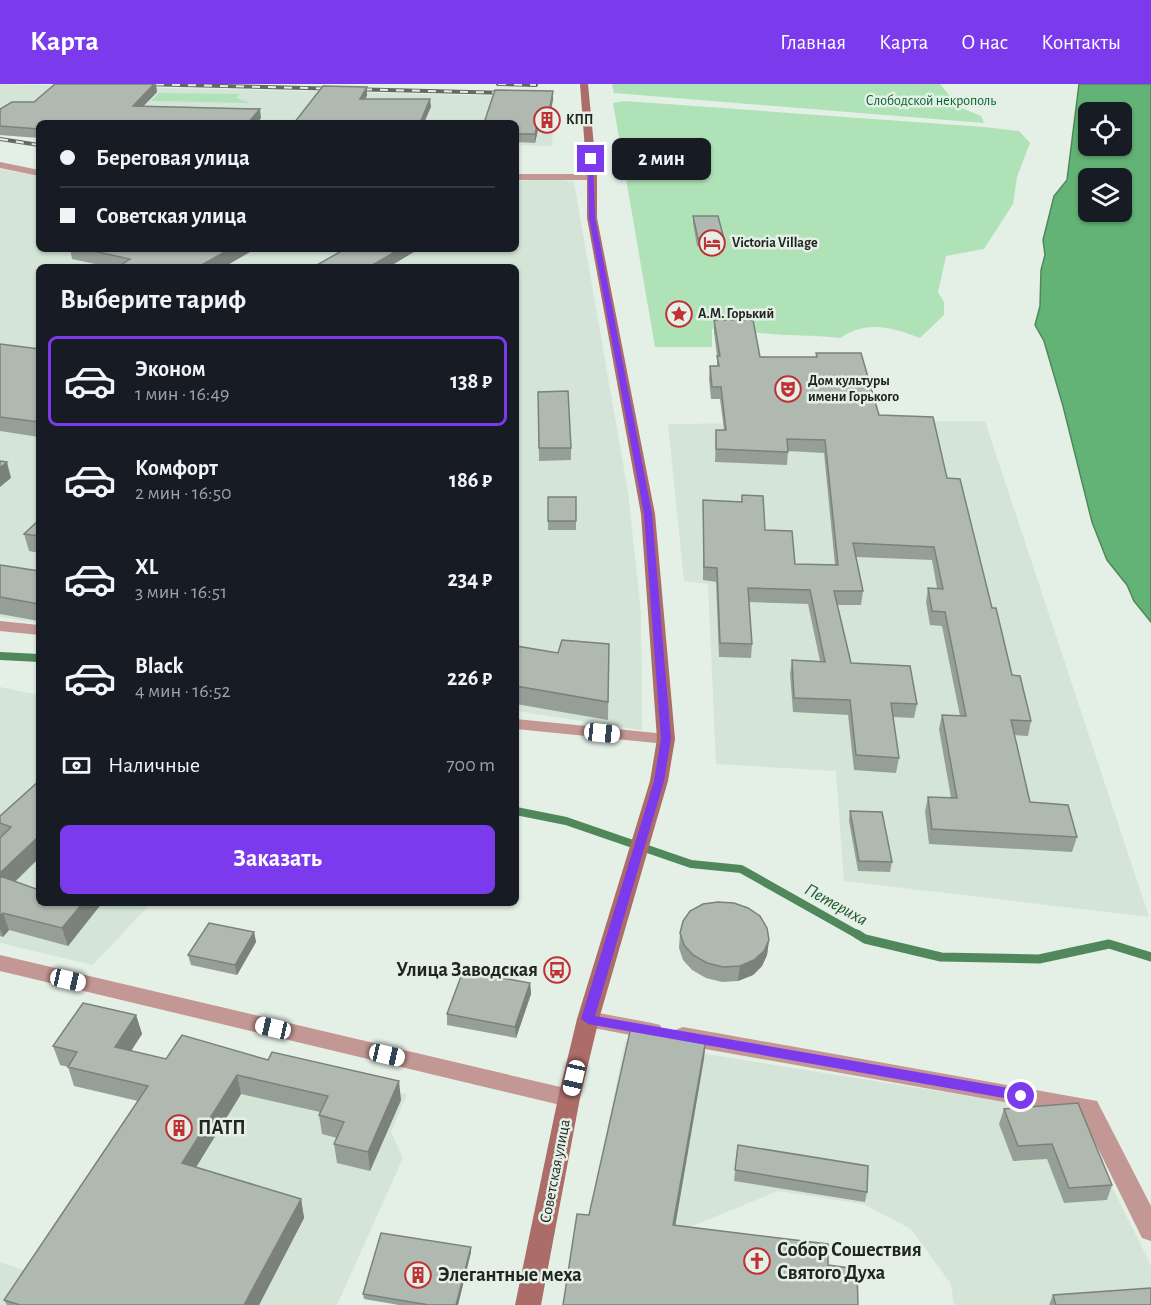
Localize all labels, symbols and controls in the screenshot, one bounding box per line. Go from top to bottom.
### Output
text: Карта [30,28,99,56]
text: Главная [780,32,846,53]
text: Карта [879,32,928,53]
text: О нас [961,32,1008,53]
text: Контакты [1041,32,1121,53]
park label: Слободской некрополь [866,94,996,108]
map controls [1078,102,1132,222]
button: locate [1078,102,1132,156]
building icon: КПП [532,105,562,135]
place label: КПП [566,113,593,127]
callout: 2 мин [612,138,711,180]
route end [577,145,604,172]
text: Береговая улица [96,147,250,169]
text: 2 мин [638,149,685,169]
button: layers [1078,168,1132,222]
text: Советская улица [96,205,247,227]
hotel icon: Victoria Village [697,228,727,258]
place label: Victoria Village [732,236,818,250]
text: Выберите тариф [60,286,246,313]
place icon: А.М. Горький [664,299,694,329]
place label: А.М. Горький [698,307,774,321]
icon: car [63,354,117,408]
text: Эконом [135,358,206,380]
text: 138 ₽ [450,370,492,392]
theatre icon: Дом культуры имени Горького [773,374,803,404]
place label: Дом культуры имени Горького [808,374,899,404]
text: 1 мин · 16:49 [135,384,229,404]
icon: car [63,453,117,507]
text: Комфорт [135,457,218,479]
text: 186 ₽ [449,469,492,491]
text: 2 мин · 16:50 [135,483,232,503]
icon: car [63,552,117,606]
text: XL [135,556,158,578]
text: 234 ₽ [447,568,492,590]
text: 3 мин · 16:51 [135,582,227,602]
icon: car [63,651,117,705]
text: Black [135,655,183,677]
text: 226 ₽ [447,667,492,689]
text: 4 мин · 16:52 [135,681,231,701]
car [583,722,621,744]
icon: cash [60,749,93,782]
text: Наличные [108,754,200,776]
text: 700 m [446,755,495,775]
button: Заказать [60,825,495,894]
water label: Петериха [802,880,870,930]
bus stop icon: Улица Заводская [542,955,572,985]
place label: Улица Заводская [396,960,538,980]
car [48,967,88,993]
car [253,1015,293,1041]
car [367,1042,407,1068]
car [561,1058,587,1098]
route start [1007,1082,1034,1109]
building icon: ПАТП [164,1113,194,1143]
place label: ПАТП [198,1118,246,1138]
street label: Советская улица [537,1118,574,1224]
place label: Собор Сошествия Святого Духа [777,1240,922,1283]
church icon: Собор Сошествия Святого Духа [742,1246,772,1276]
building icon: Элегантные меха [403,1260,433,1290]
place label: Элегантные меха [438,1265,582,1285]

